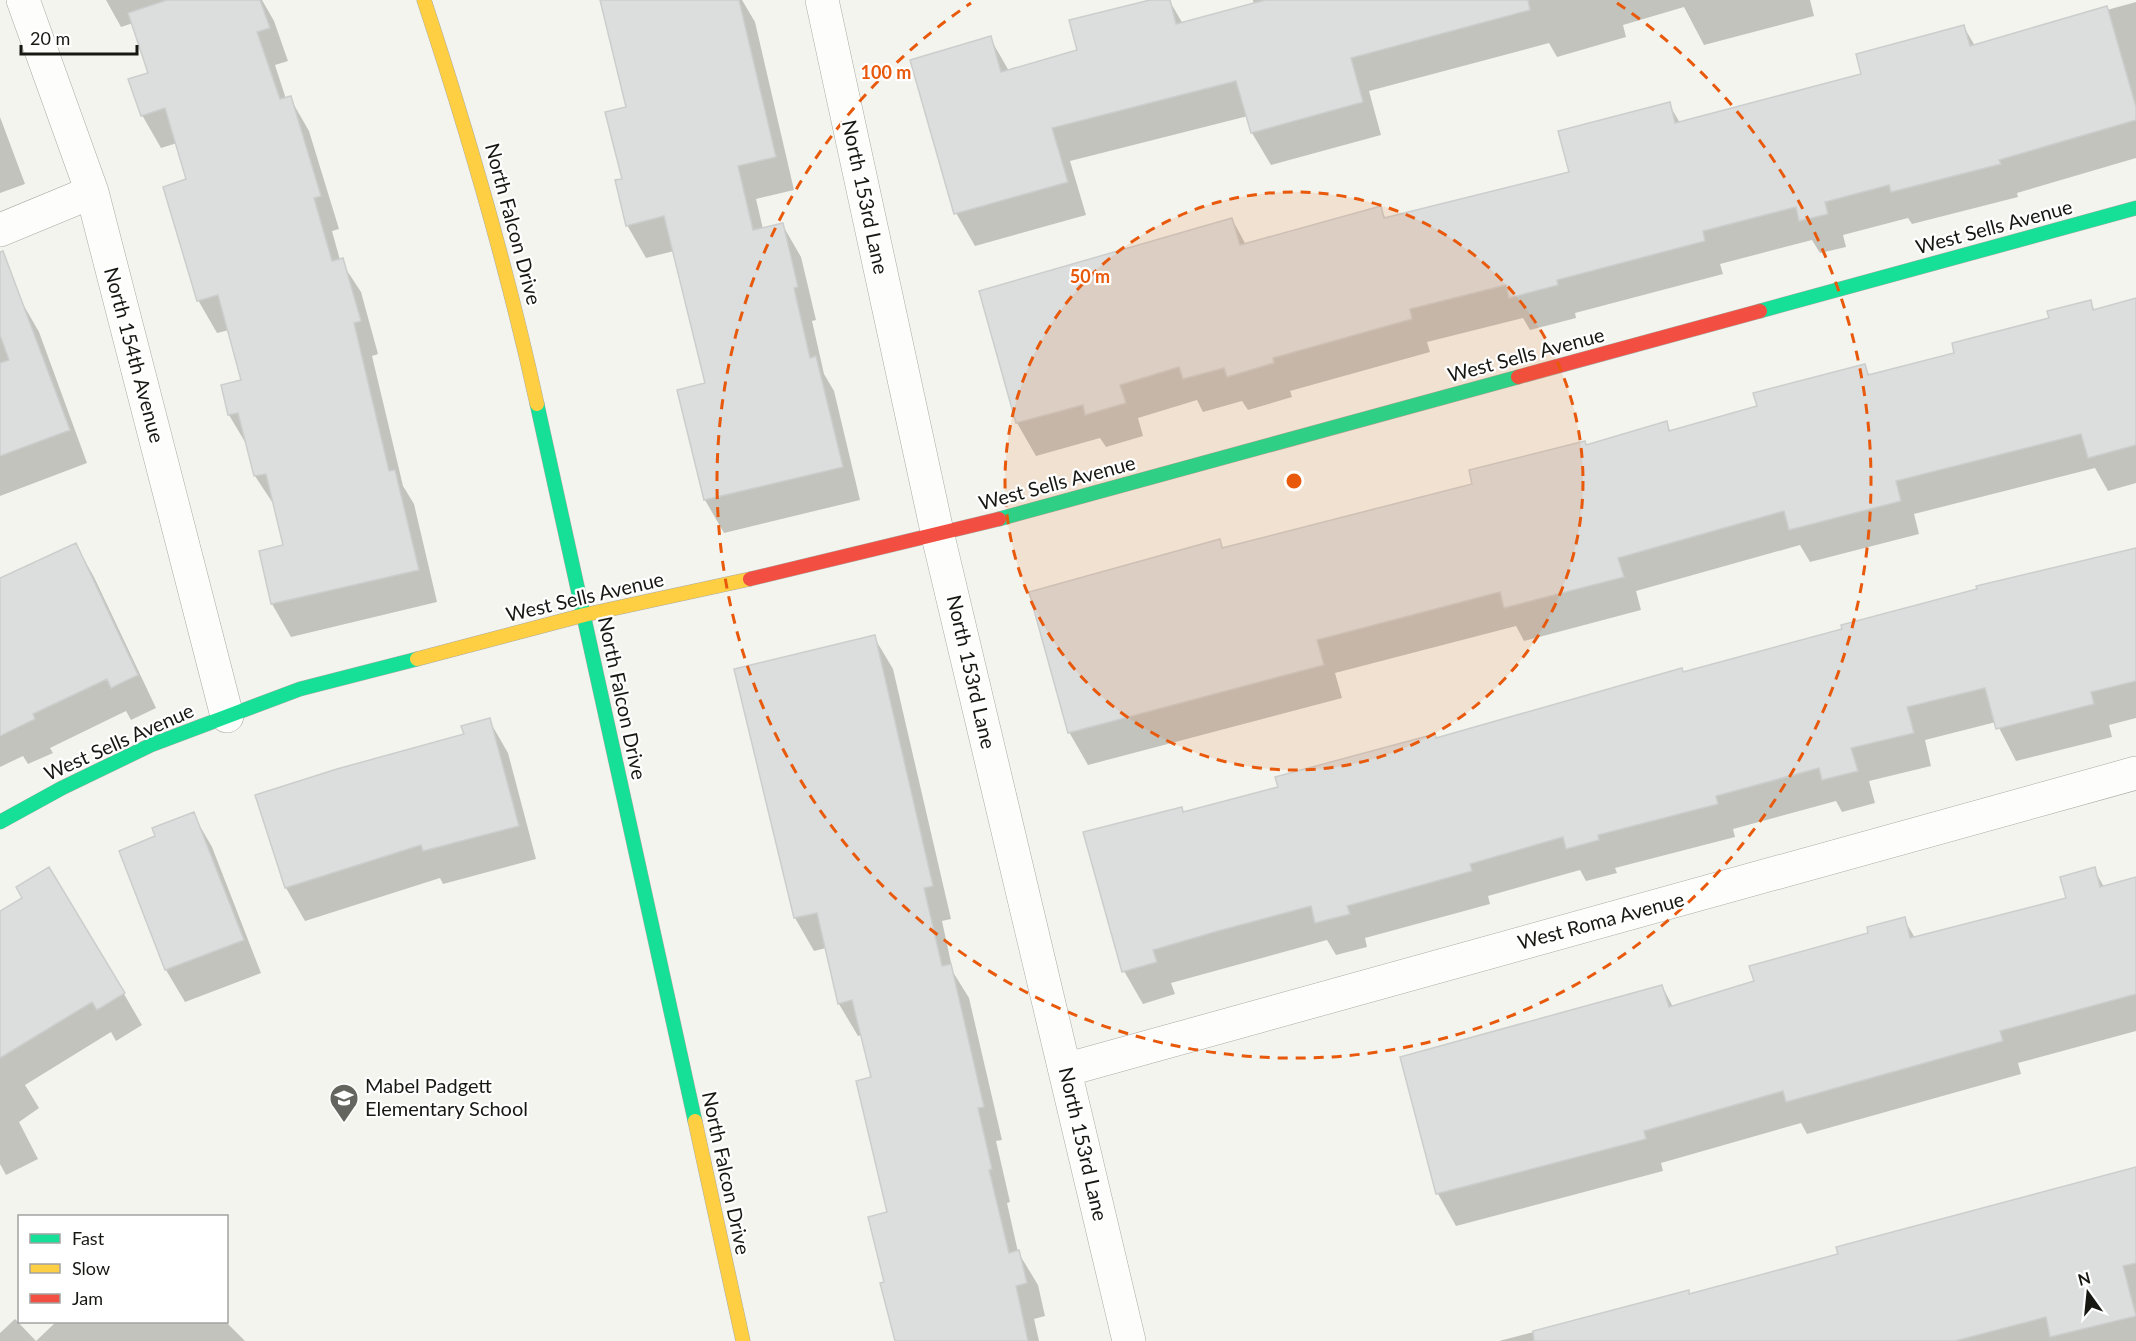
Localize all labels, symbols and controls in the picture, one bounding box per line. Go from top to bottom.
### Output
scale bar [21,18,136,56]
text: 20 m [30,27,70,49]
text: 100 m [861,61,911,83]
street label: North 153rd Lane [838,118,894,276]
street label: North Falcon Drive [481,140,547,307]
street label: West Sells Avenue [1913,194,2075,258]
street label: North 154th Avenue [100,264,170,445]
text: 50 m [1070,265,1110,287]
street label: West Sells Avenue [1445,322,1607,386]
street label: West Sells Avenue [976,450,1138,514]
centre of rings [1284,471,1304,491]
street label: West Sells Avenue [504,566,666,626]
street label: North 153rd Lane [943,593,1001,751]
street label: North Falcon Drive [594,614,652,782]
street label: West Sells Avenue [40,697,197,785]
street label: West Roma Avenue [1515,886,1687,954]
street label: North 153rd Lane [1055,1065,1113,1223]
place label: Mabel Padgett Elementary School [365,1073,528,1120]
school or university icon: Mabel Padgett Elementary School [328,1082,360,1124]
street label: North Falcon Drive [698,1089,756,1257]
legend [18,1215,228,1323]
text: Fast [72,1227,105,1249]
text: Slow [72,1257,110,1279]
north arrow [2058,1263,2118,1323]
text: N [2076,1267,2092,1289]
text: Jam [72,1287,103,1309]

